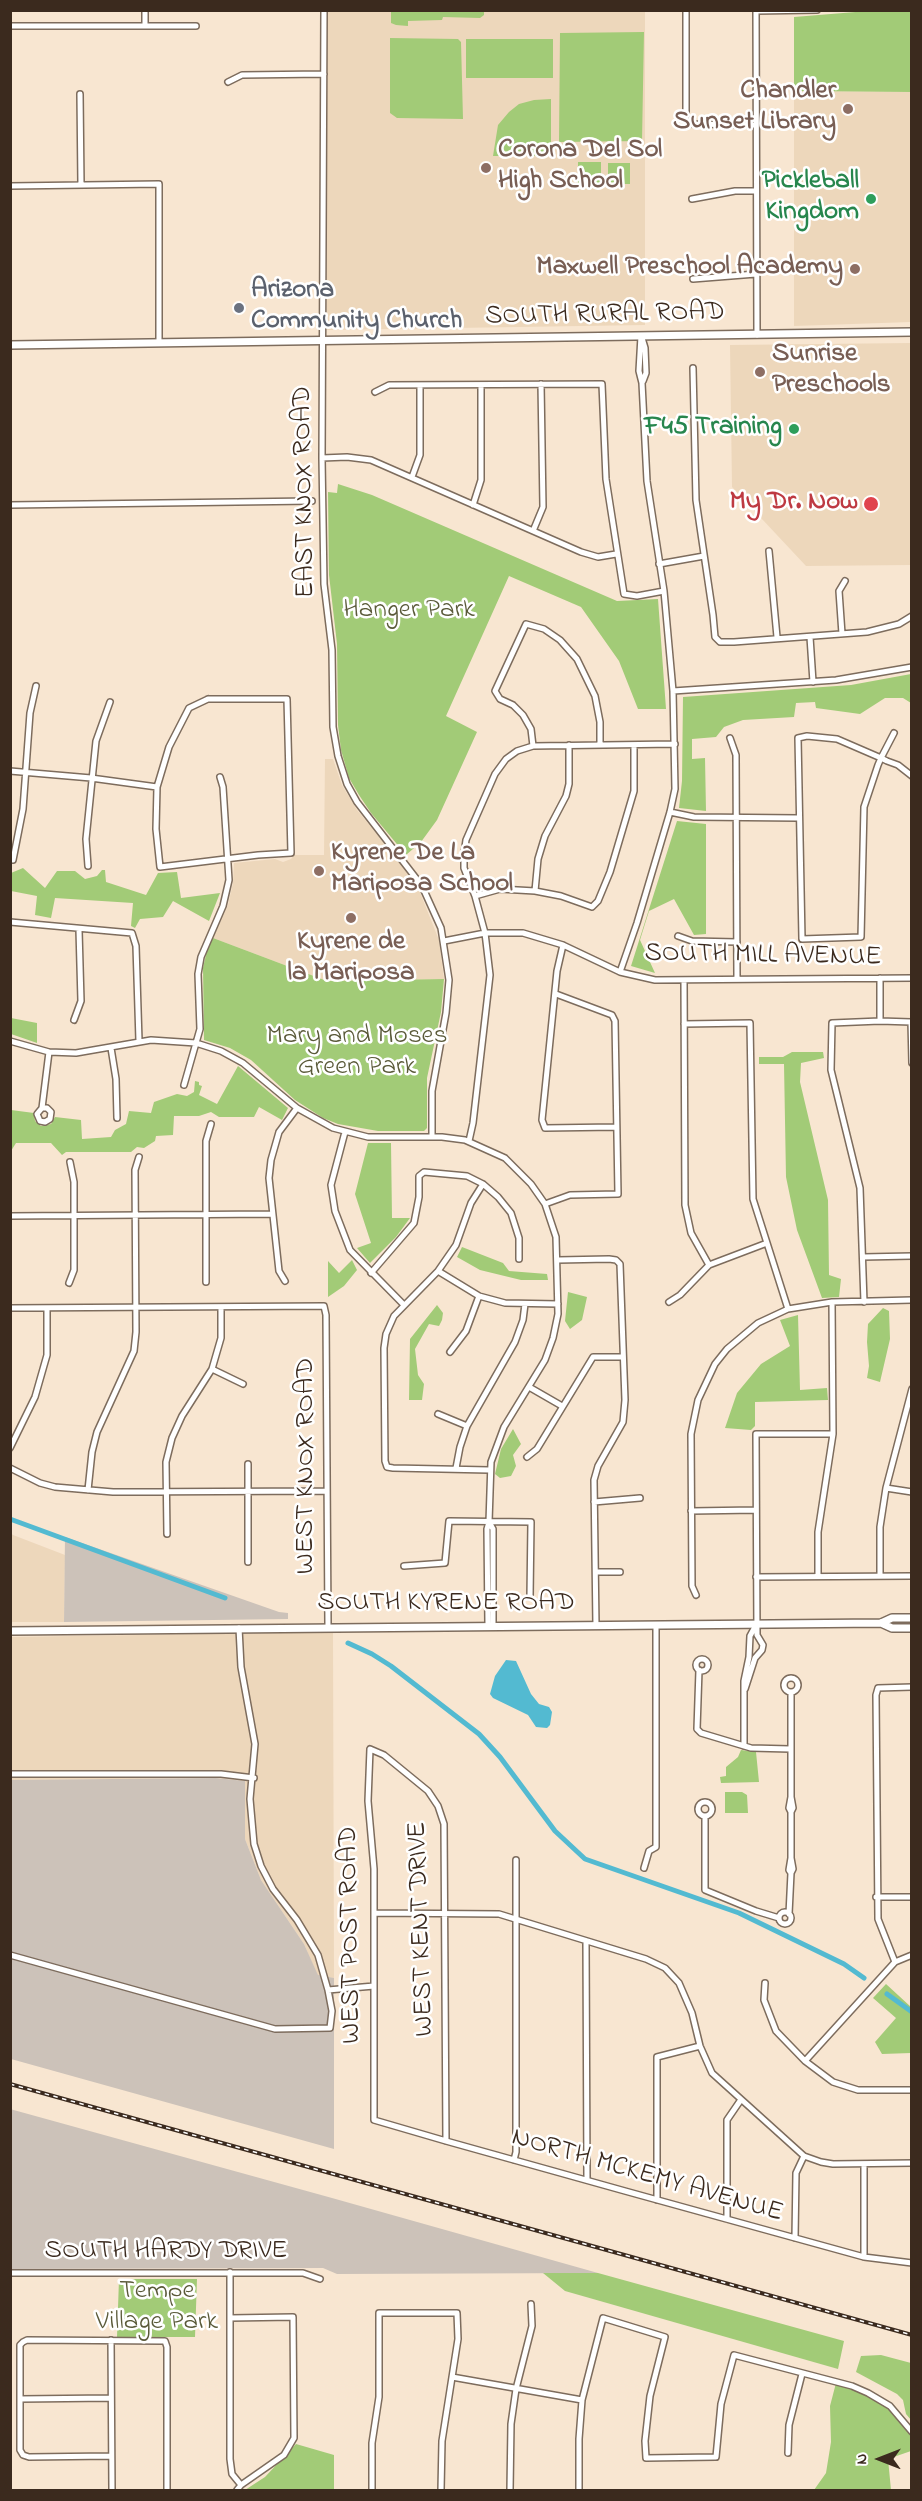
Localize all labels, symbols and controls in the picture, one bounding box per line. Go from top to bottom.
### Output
place label: Chandler Sunset Library [673,77,836,140]
marker: Chandler Sunset Library [841,102,855,116]
place label: Corona Del Sol High School [498,136,662,199]
marker: Corona Del Sol High School [479,161,493,175]
place label: Pickleball Kingdom [762,167,859,230]
marker: Pickleball Kingdom [864,192,878,206]
place label: Maxwell Preschool Academy [536,253,843,285]
marker: Maxwell Preschool Academy [848,262,862,276]
place label: Arizona Community Church [251,276,462,339]
street label: SOUTH RURAL ROAD [485,298,725,334]
marker: Arizona Community Church [232,301,246,315]
place label: Sunrise Preschools [772,340,891,403]
marker: Sunrise Preschools [753,365,767,379]
street label: EAST KNOX ROAD [288,386,324,598]
place label: F45 Training [644,413,782,445]
marker: F45 Training [787,422,801,436]
place label: My Dr. Now [729,488,858,520]
marker: My Dr. Now [862,495,880,513]
park label: Hanger Park [343,596,475,628]
place label: Kyrene De La Mariposa School [331,839,513,902]
marker: Kyrene De La Mariposa School [312,864,326,878]
marker: Kyrene de la Mariposa [344,911,358,925]
place label: Kyrene de la Mariposa [287,928,415,991]
street label: SOUTH MILL AVENUE [644,939,882,975]
park label: Mary and Moses Green Park [267,1022,447,1085]
street label: WEST KNOX ROAD [292,1358,324,1574]
street label: SOUTH KYRENE ROAD [317,1589,575,1621]
street label: WEST KENT DRIVE [403,1821,443,2037]
street label: WEST POST ROAD [334,1826,370,2044]
street label: NORTH MCKEMY AVENUE [508,2123,786,2231]
street label: SOUTH HARDY DRIVE [45,2237,287,2269]
park label: Tempe Village Park [96,2277,218,2340]
north arrow [850,2429,910,2489]
text: N [850,2454,874,2464]

